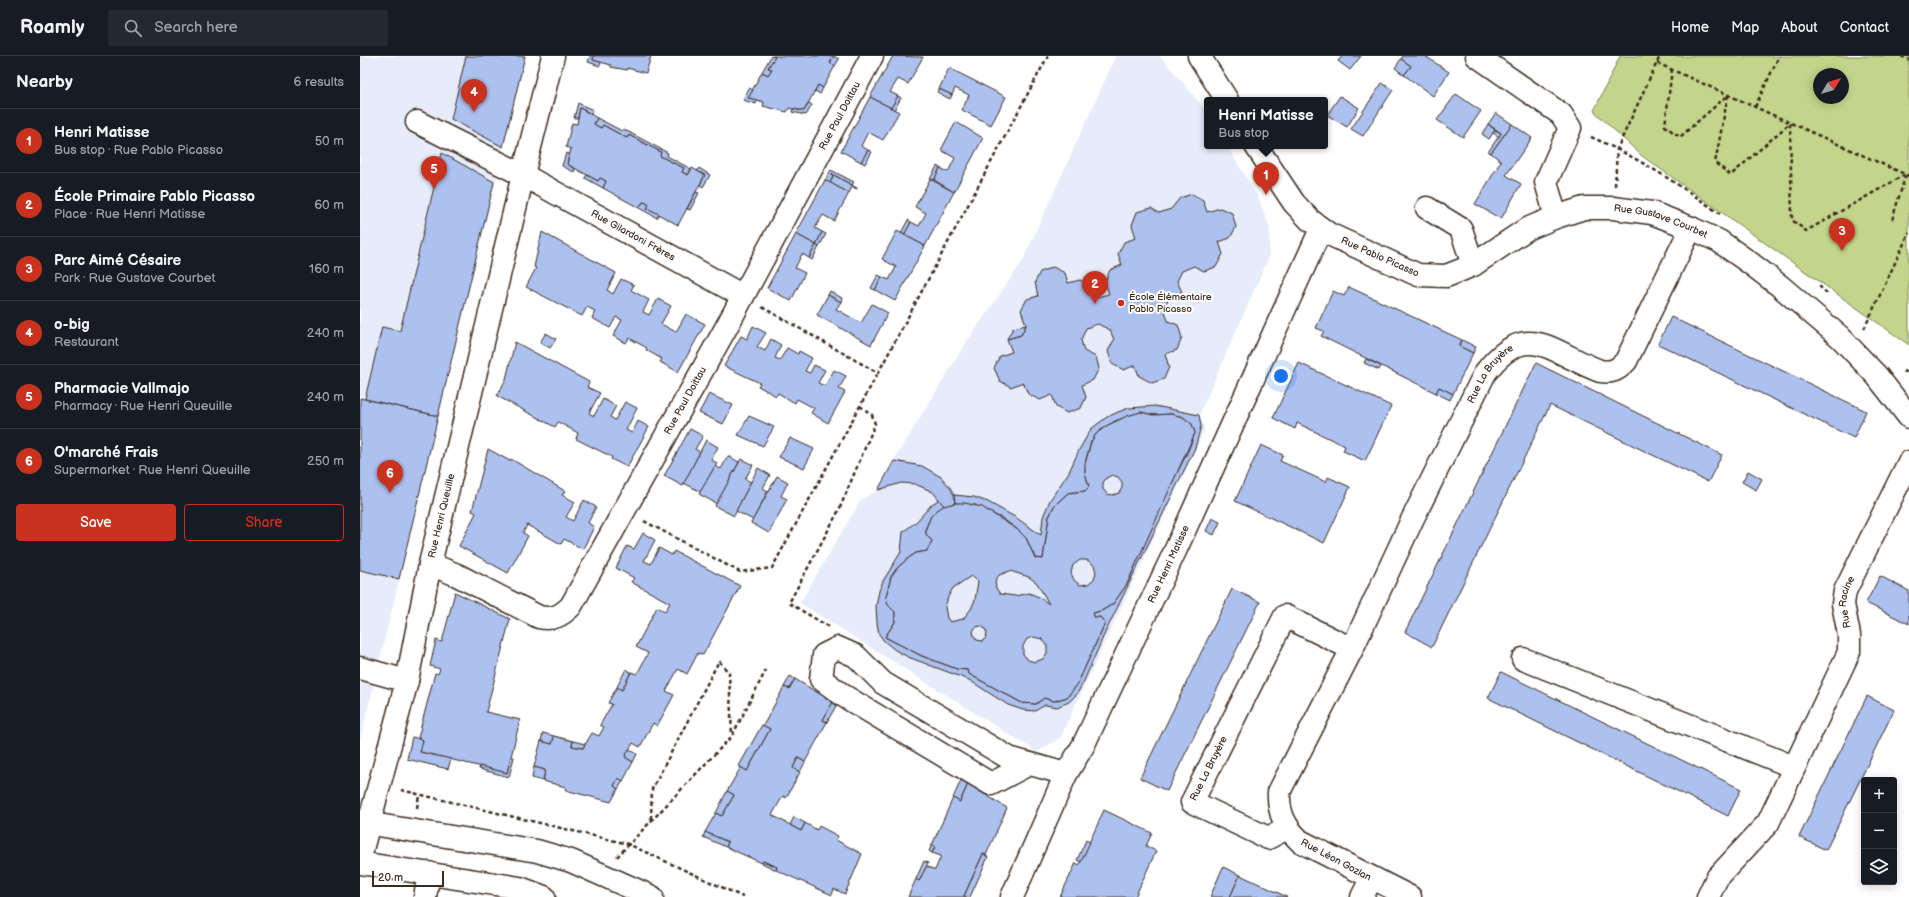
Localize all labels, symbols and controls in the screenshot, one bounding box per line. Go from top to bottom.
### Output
search box [108,10,388,46]
text: Roamly [20,16,84,39]
icon: search [122,17,144,39]
text: Search here [154,18,238,37]
text: Home [1671,19,1709,36]
text: Map [1731,19,1759,36]
text: About [1781,19,1818,36]
text: Contact [1840,19,1889,36]
north arrow [1813,68,1849,104]
text: Nearby [16,72,73,92]
text: 6 results [294,74,344,90]
pin: 4 [461,79,487,112]
street label: Rue Paul Doittau [817,80,863,152]
popup [1204,97,1328,149]
text: Henri Matisse [1218,106,1314,125]
text: Henri Matisse [54,123,149,142]
text: Bus stop [1218,125,1269,141]
text: 1 [26,133,32,149]
text: 50 m [315,133,344,149]
text: Bus stop · Rue Pablo Picasso [54,142,223,158]
pin: 5 [421,156,447,189]
pin: 1 [1253,162,1279,195]
text: École Primaire Pablo Picasso [54,187,255,206]
text: 2 [25,197,33,213]
text: 60 m [314,197,344,213]
street label: Rue Gustave Courbet [1613,202,1709,241]
text: Place · Rue Henri Matisse [54,206,205,222]
street label: Rue Gilardoni Frères [589,207,677,263]
pin: 3 [1829,218,1855,251]
street label: Rue Pablo Picasso [1339,234,1421,280]
text: Parc Aimé Césaire [54,251,181,270]
text: 3 [25,261,33,277]
text: 160 m [309,261,344,277]
text: Park · Rue Gustave Courbet [54,270,215,286]
pin: 2 [1082,271,1108,304]
place label: École Élémentaire Pablo Picasso [1129,291,1212,315]
marker: École Élémentaire Pablo Picasso [1116,298,1126,308]
text: o-big [54,315,90,334]
text: 4 [25,325,33,341]
text: 240 m [307,325,344,341]
text: Restaurant [54,334,119,350]
street label: Rue La Bruyère [1465,342,1516,405]
street label: Rue Paul Doittau [662,365,709,437]
your location [1271,366,1291,386]
text: Pharmacie Vallmajo [54,379,190,398]
text: 5 [25,389,33,405]
text: 240 m [307,389,344,405]
text: Pharmacy · Rue Henri Queuille [54,398,232,414]
text: O'marché Frais [54,443,158,462]
text: 6 [25,453,33,469]
text: 250 m [307,453,344,469]
pin: 6 [377,460,403,493]
text: Supermarket · Rue Henri Queuille [54,462,250,478]
street label: Rue Henri Queuille [426,472,457,559]
button: Save [16,504,176,541]
button: Share [184,504,344,541]
street label: Rue Henri Matisse [1145,523,1192,605]
street label: Rue Racine [1837,574,1857,629]
street label: Rue La Bruyère [1188,734,1230,803]
map controls [1861,777,1897,885]
button: + [1861,777,1897,813]
button: − [1861,813,1897,849]
street label: Rue Léon Gozlan [1299,836,1374,884]
button: layers [1861,849,1897,885]
scale bar [372,869,444,888]
text: 20 m [378,871,403,884]

